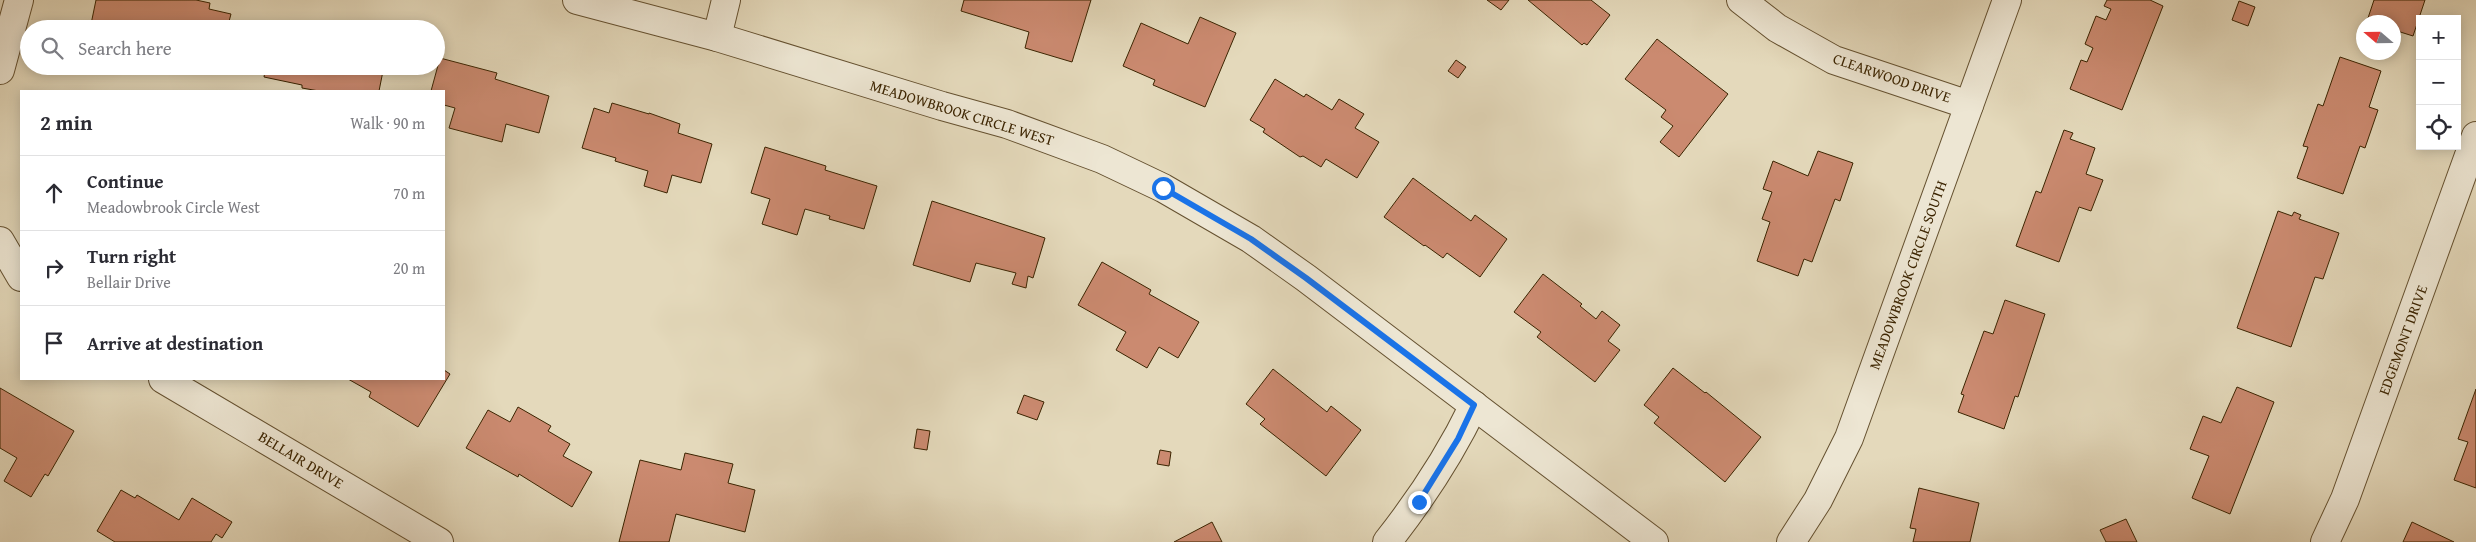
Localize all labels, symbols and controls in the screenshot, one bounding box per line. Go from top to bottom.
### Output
north arrow [2356,15,2401,60]
map controls [2416,15,2461,150]
button: + [2416,15,2461,60]
search box [20,20,445,75]
icon: search [38,34,66,62]
text: Search here [78,34,172,62]
street label: CLEARWOOD DRIVE [1830,48,1954,108]
button: − [2416,60,2461,105]
street label: MEADOWBROOK CIRCLE WEST [868,75,1057,151]
button: locate [2416,105,2461,150]
text: 2 min [40,107,92,138]
text: Walk · 90 m [350,111,425,135]
text: Continue [87,167,164,195]
route start [1152,177,1175,200]
street label: MEADOWBROOK CIRCLE SOUTH [1863,177,1952,372]
icon: ahead [40,179,68,207]
text: 70 m [393,181,425,205]
text: Meadowbrook Circle West [87,195,260,219]
text: Turn right [87,242,176,270]
icon: right [40,254,68,282]
text: 20 m [393,256,425,280]
text: Bellair Drive [87,270,171,294]
street label: EDGEMONT DRIVE [2373,281,2432,398]
icon: arrive [40,329,68,357]
text: Arrive at destination [87,329,263,357]
street label: BELLAIR DRIVE [255,426,348,494]
route end [1408,491,1431,514]

